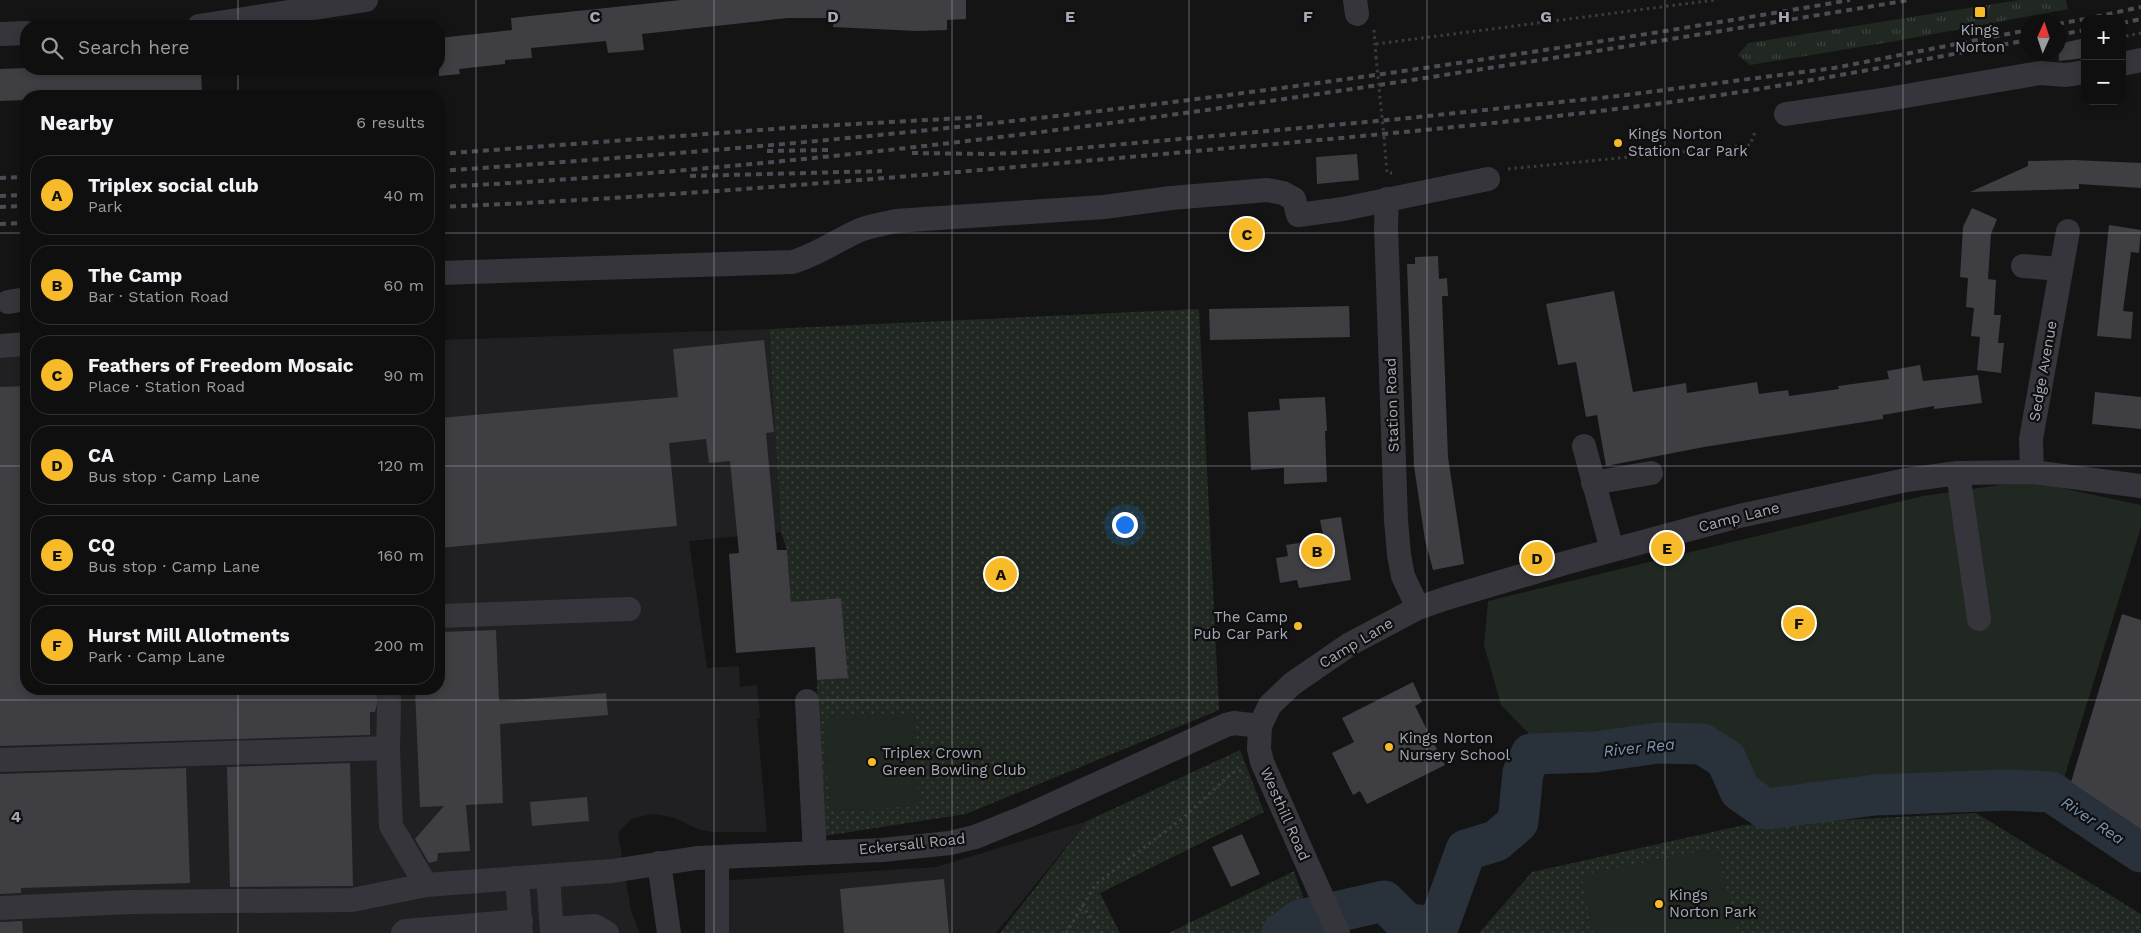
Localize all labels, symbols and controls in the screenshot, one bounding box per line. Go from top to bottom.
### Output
marker: Kings Norton [1973,5,1987,19]
text: C [590,7,601,26]
text: D [827,7,839,26]
text: E [1065,7,1075,26]
text: F [1303,7,1313,26]
text: G [1540,7,1552,26]
text: H [1778,7,1790,26]
north arrow [2021,15,2066,60]
map controls [2081,15,2126,105]
button: + [2081,15,2126,60]
search box [20,20,445,75]
place label: Kings Norton [1955,21,2005,56]
icon: search [38,34,66,62]
text: Search here [78,36,189,59]
button: − [2081,60,2126,105]
text: Nearby [40,110,113,135]
text: 6 results [356,113,425,132]
place label: Kings Norton Station Car Park [1628,125,1748,160]
marker: Kings Norton Station Car Park [1612,137,1624,149]
text: Triplex social club [88,174,259,197]
text: A [52,186,62,205]
text: 40 m [384,186,424,205]
text: Park [88,197,122,216]
pin: C [1231,215,1263,253]
text: The Camp [88,264,182,287]
text: B [52,276,62,295]
text: 60 m [384,276,424,295]
text: Bar · Station Road [88,287,229,306]
street label: Sedge Avenue [2025,319,2061,423]
text: Feathers of Freedom Mosaic [88,354,354,377]
street label: Station Road [1381,358,1403,452]
text: C [52,366,62,385]
text: 90 m [383,366,424,385]
text: Place · Station Road [88,377,245,396]
text: CA [88,444,114,467]
text: D [51,456,63,475]
text: 120 m [378,456,424,475]
text: Bus stop · Camp Lane [88,467,260,486]
street label: Camp Lane [1697,498,1781,536]
your location [1112,512,1138,538]
pin: E [1651,529,1683,567]
pin: B [1301,532,1333,570]
text: CQ [88,534,115,557]
pin: D [1521,539,1553,577]
text: E [52,546,62,565]
text: 160 m [377,546,424,565]
pin: A [985,555,1017,593]
text: Bus stop · Camp Lane [88,557,260,576]
pin: F [1783,604,1815,642]
place label: The Camp Pub Car Park [1193,608,1288,643]
street label: Camp Lane [1316,614,1396,672]
marker: The Camp Pub Car Park [1292,620,1304,632]
text: Hurst Mill Allotments [88,624,290,647]
text: F [52,636,62,655]
text: 200 m [374,636,424,655]
text: Park · Camp Lane [88,647,225,666]
place label: Kings Norton Nursery School [1399,729,1510,764]
water label: River Rea [1602,734,1676,761]
marker: Kings Norton Nursery School [1383,741,1395,753]
place label: Triplex Crown Green Bowling Club [882,744,1026,779]
marker: Triplex Crown Green Bowling Club [866,756,878,768]
street label: Westhill Road [1256,764,1314,864]
water label: River Rea [2058,792,2128,848]
text: 4 [11,807,21,826]
street label: Eckersall Road [858,829,966,859]
place label: Kings Norton Park [1669,886,1757,921]
marker: Kings Norton Park [1653,898,1665,910]

